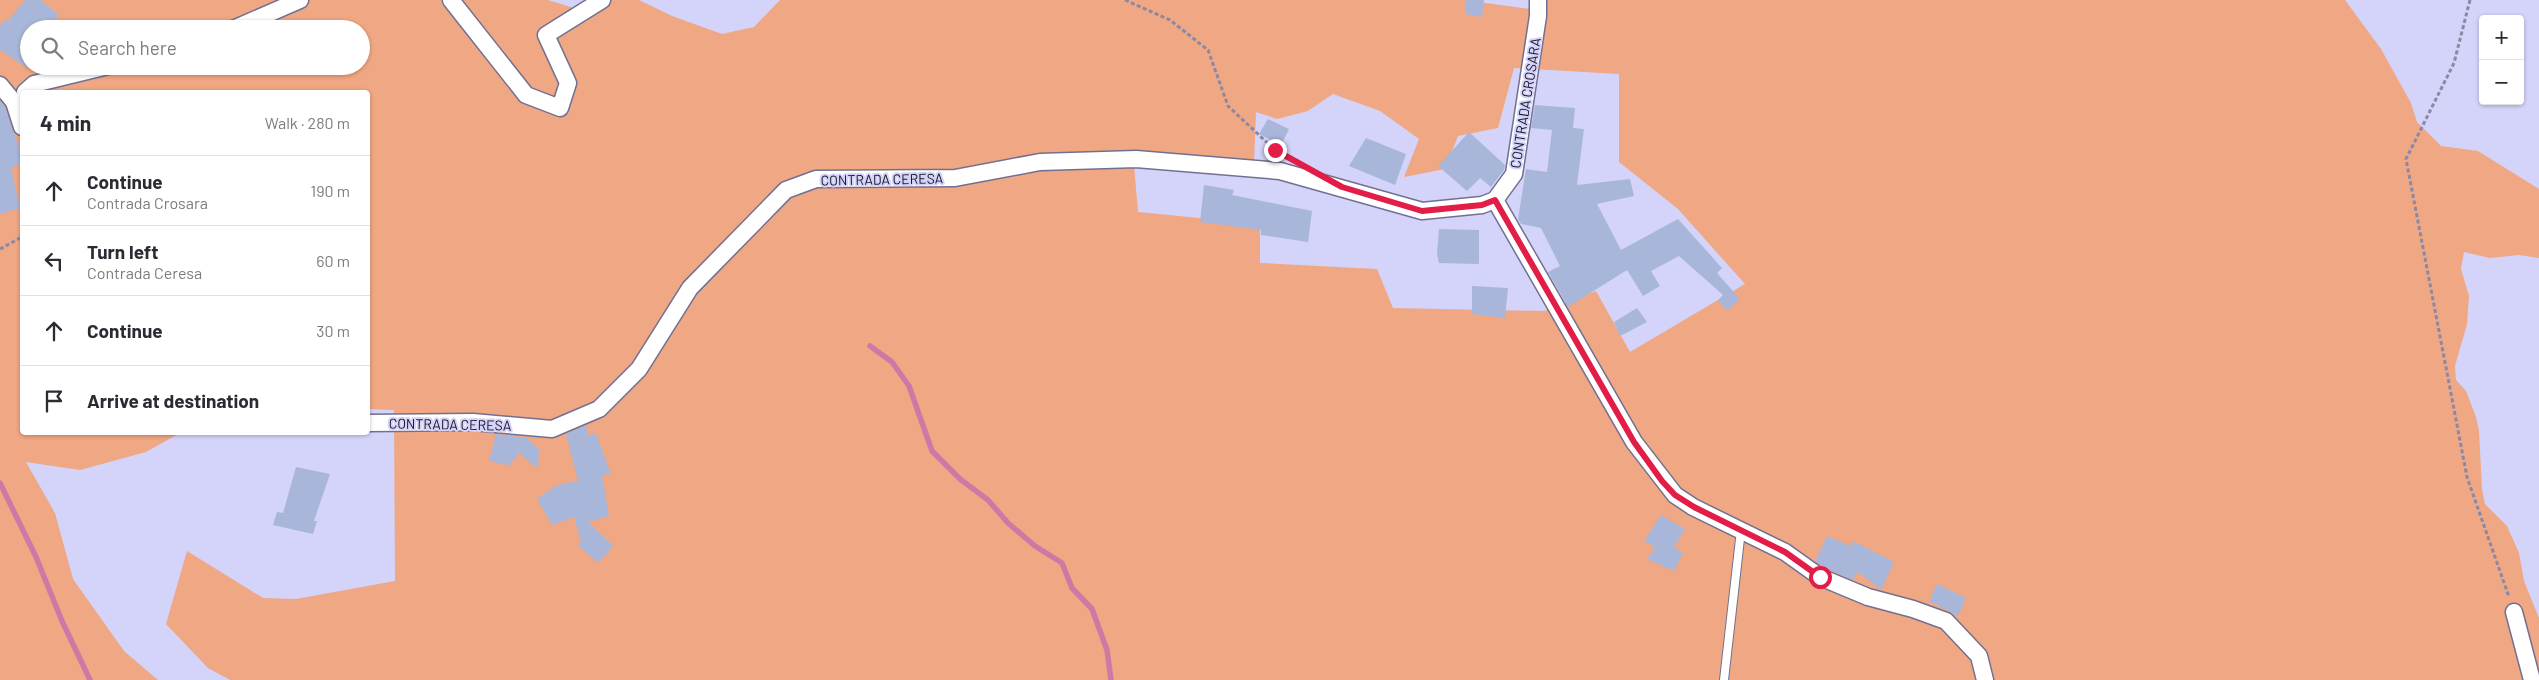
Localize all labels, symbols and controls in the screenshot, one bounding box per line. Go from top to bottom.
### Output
map controls [2479,15,2524,105]
button: + [2479,15,2524,60]
search box [20,20,370,75]
icon: search [38,34,66,62]
text: Search here [78,36,177,59]
street label: CONTRADA CROSARA [1506,36,1544,169]
button: − [2479,60,2524,105]
text: 4 min [40,110,91,135]
text: Walk · 280 m [265,113,350,132]
route end [1264,139,1287,162]
street label: CONTRADA CERESA [821,169,944,189]
text: Continue [87,170,163,193]
icon: ahead [40,177,68,205]
text: 190 m [311,181,350,200]
text: Contrada Crosara [87,193,208,212]
text: Turn left [87,240,158,263]
icon: left [40,247,68,275]
text: 60 m [316,251,350,270]
text: Contrada Ceresa [87,263,202,282]
icon: ahead [40,317,68,345]
text: Continue [87,319,163,342]
text: 30 m [316,321,350,340]
icon: arrive [40,387,68,415]
text: Arrive at destination [87,389,259,412]
street label: CONTRADA CERESA [389,414,512,434]
route start [1809,566,1832,589]

